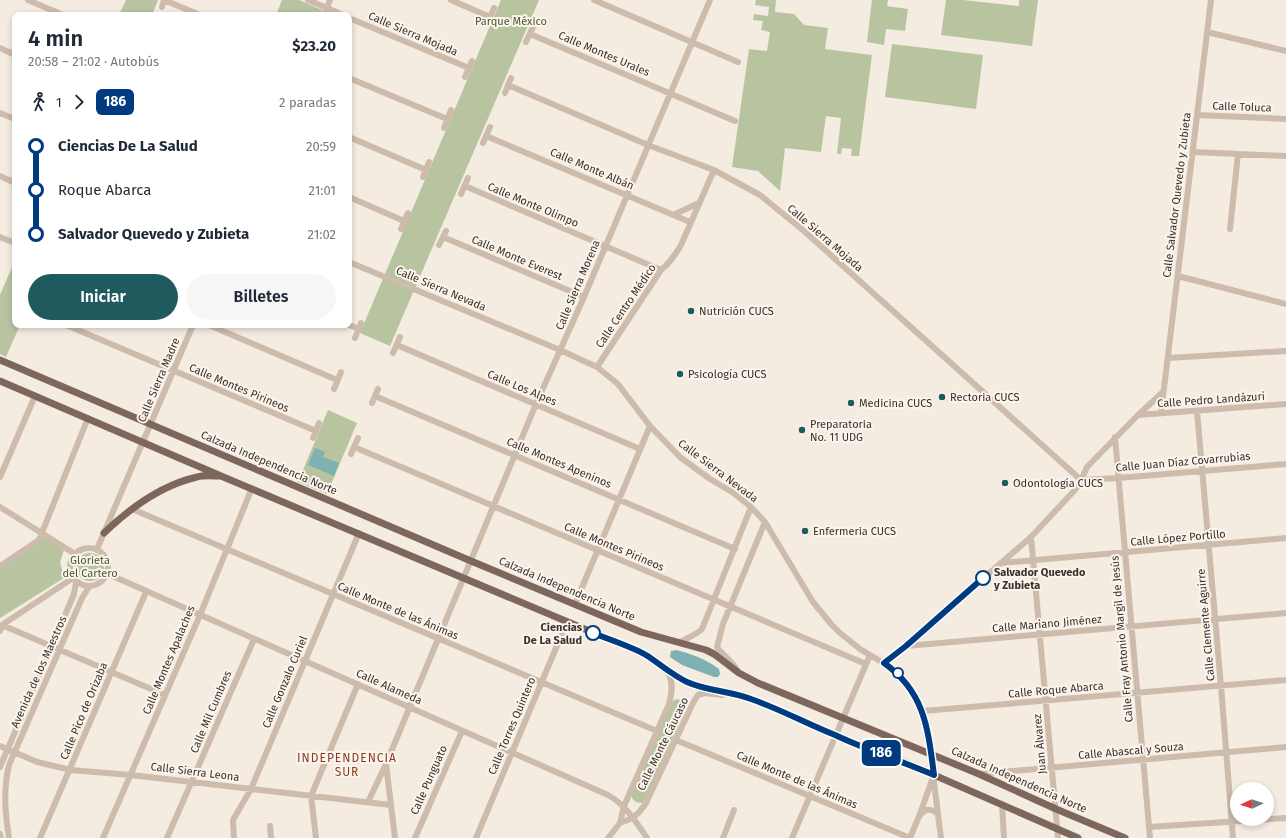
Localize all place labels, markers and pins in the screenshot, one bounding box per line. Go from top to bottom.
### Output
place label: Nutrición CUCS [699,305,774,318]
marker: Nutrición CUCS [686,306,696,316]
place label: Psicología CUCS [688,368,766,381]
marker: Psicología CUCS [675,369,685,379]
place label: Rectoria CUCS [950,391,1020,404]
marker: Rectoria CUCS [937,392,947,402]
place label: Medicina CUCS [859,397,932,410]
marker: Medicina CUCS [846,398,856,408]
place label: Preparatoria No. 11 UDG [810,418,872,444]
marker: Preparatoria No. 11 UDG [797,425,807,435]
place label: Odontología CUCS [1013,477,1103,490]
marker: Odontología CUCS [1000,478,1010,488]
place label: Enfermeria CUCS [813,525,896,538]
marker: Enfermeria CUCS [800,526,810,536]
place label: Salvador Quevedo y Zubieta [993,566,1086,592]
marker: Salvador Quevedo y Zubieta [975,570,991,586]
place label: Ciencias De La Salud [524,621,583,647]
marker: Ciencias De La Salud [585,625,601,641]
unlabelled marker [892,667,904,679]

